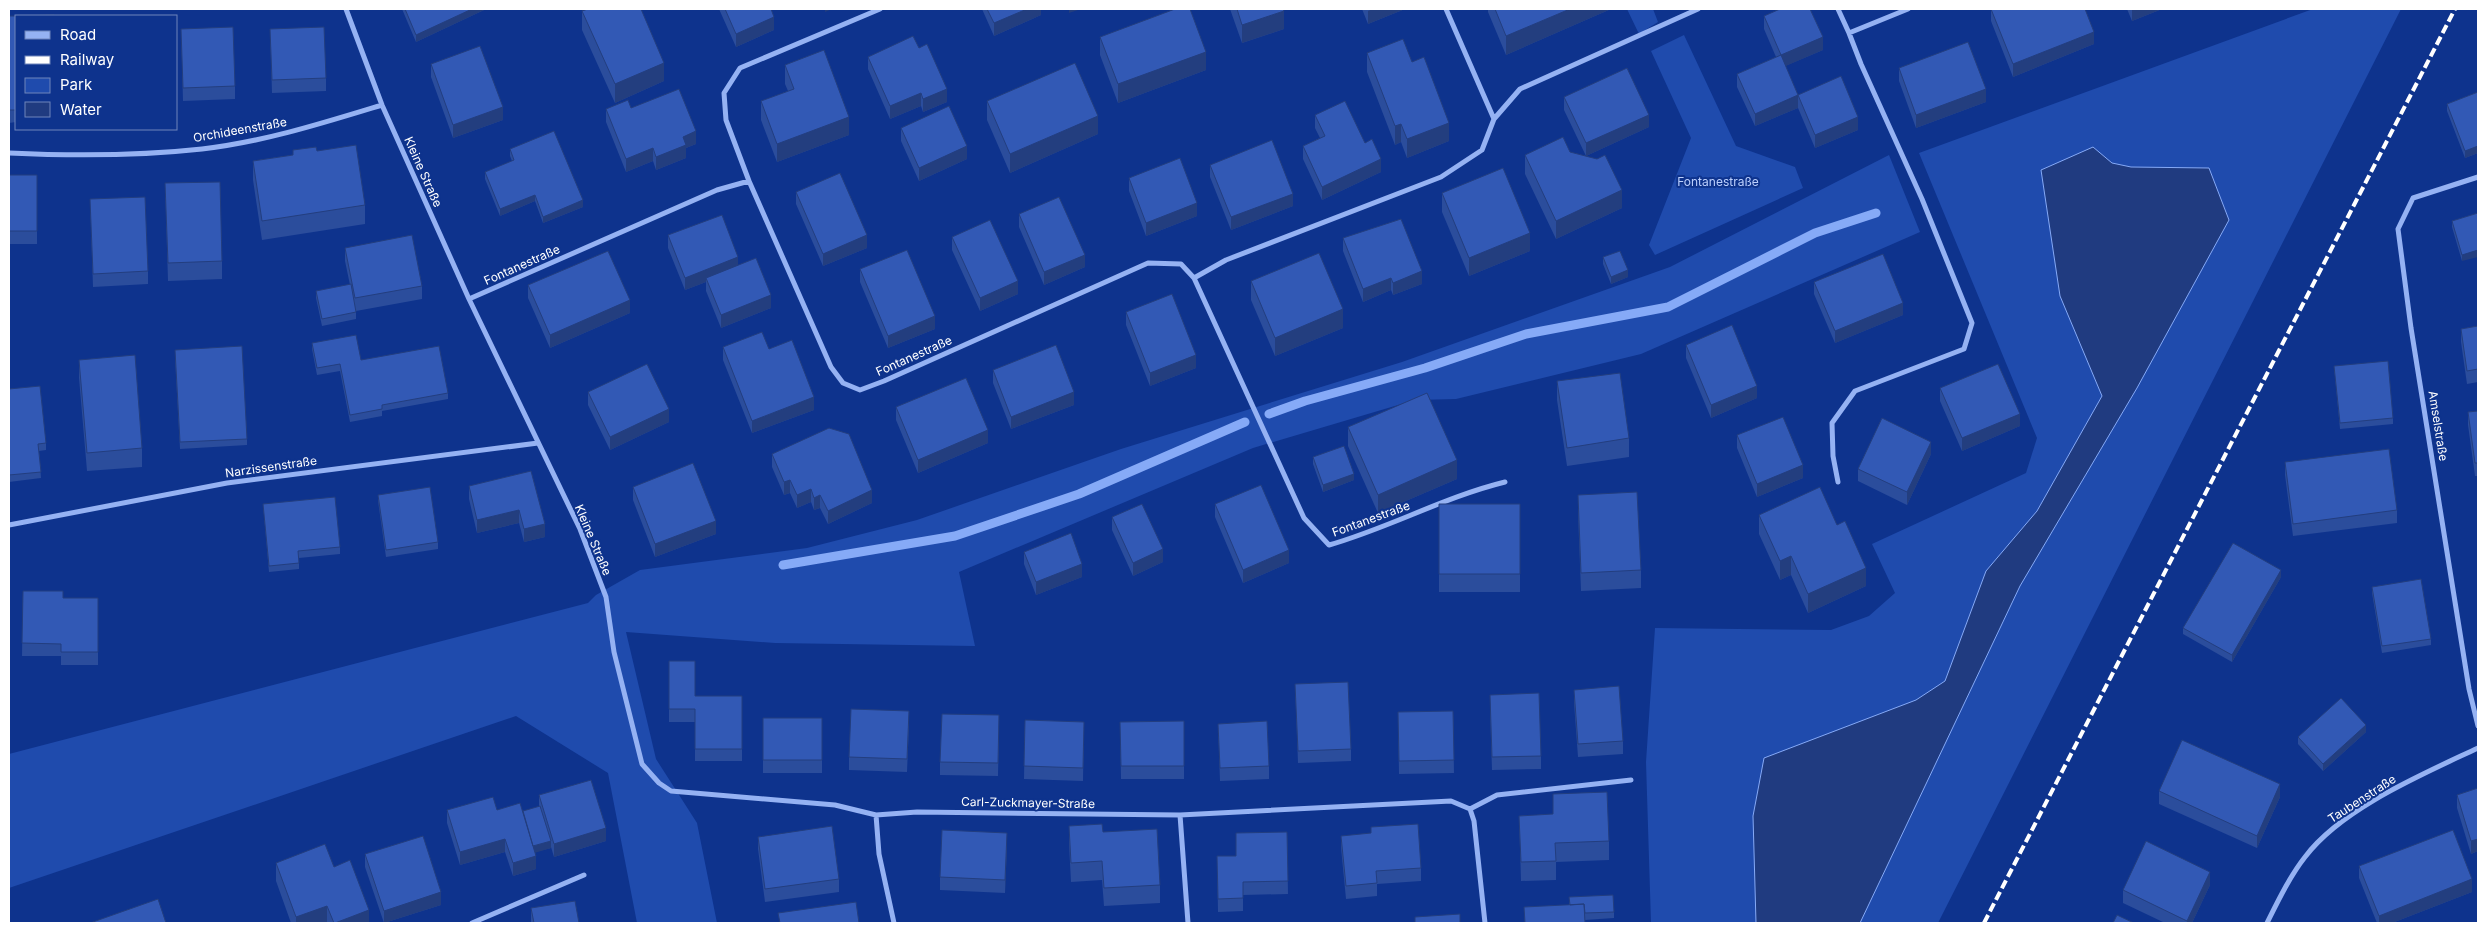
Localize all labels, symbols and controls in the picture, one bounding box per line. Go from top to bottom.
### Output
legend [15,15,178,130]
text: Road [60,25,96,44]
text: Railway [60,50,115,69]
text: Park [60,75,93,94]
text: Water [60,100,102,119]
street label: Orchideenstraße [192,114,288,145]
street label: Kleine Straße [401,134,446,209]
park label: Fontanestraße [1677,174,1759,189]
street label: Fontanestraße [481,241,562,288]
street label: Fontanestraße [873,332,954,379]
street label: Amselstraße [2426,390,2451,462]
street label: Narzissenstraße [224,453,318,480]
street label: Fontanestraße [1330,498,1412,540]
street label: Kleine Straße [572,502,615,578]
street label: Taubenstraße [2325,771,2399,826]
street label: Carl-Zuckmayer-Straße [961,794,1095,811]

